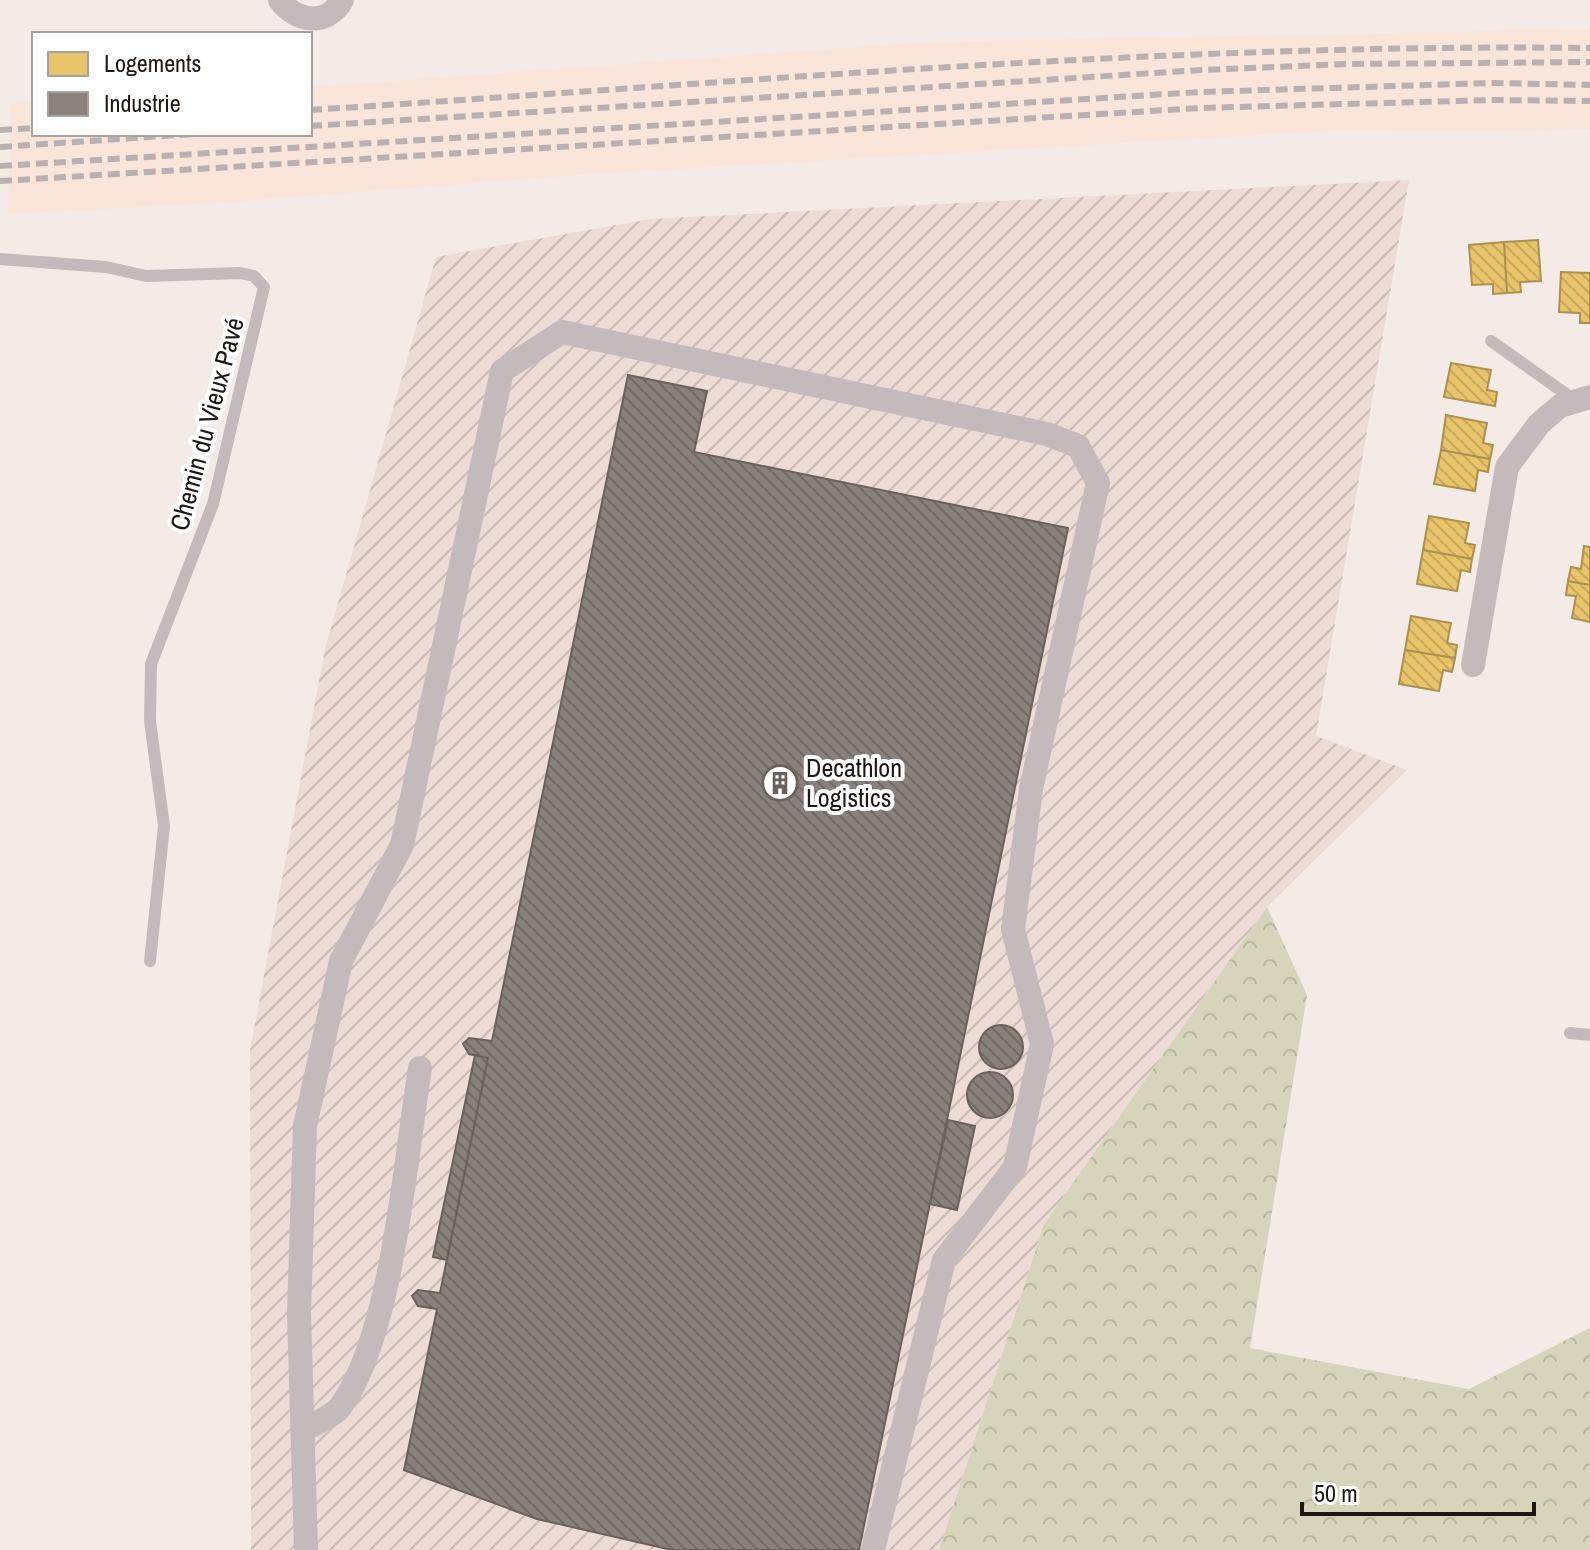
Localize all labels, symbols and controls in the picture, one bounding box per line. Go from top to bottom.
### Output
legend [32,32,312,136]
text: Logements [104,47,201,79]
text: Industrie [104,87,181,119]
street label: Chemin du Vieux Pavé [161,314,252,534]
place label: Decathlon Logistics [806,750,902,815]
building icon: Decathlon Logistics [761,764,799,802]
scale bar [1302,1466,1534,1516]
text: 50 m [1314,1477,1358,1509]

